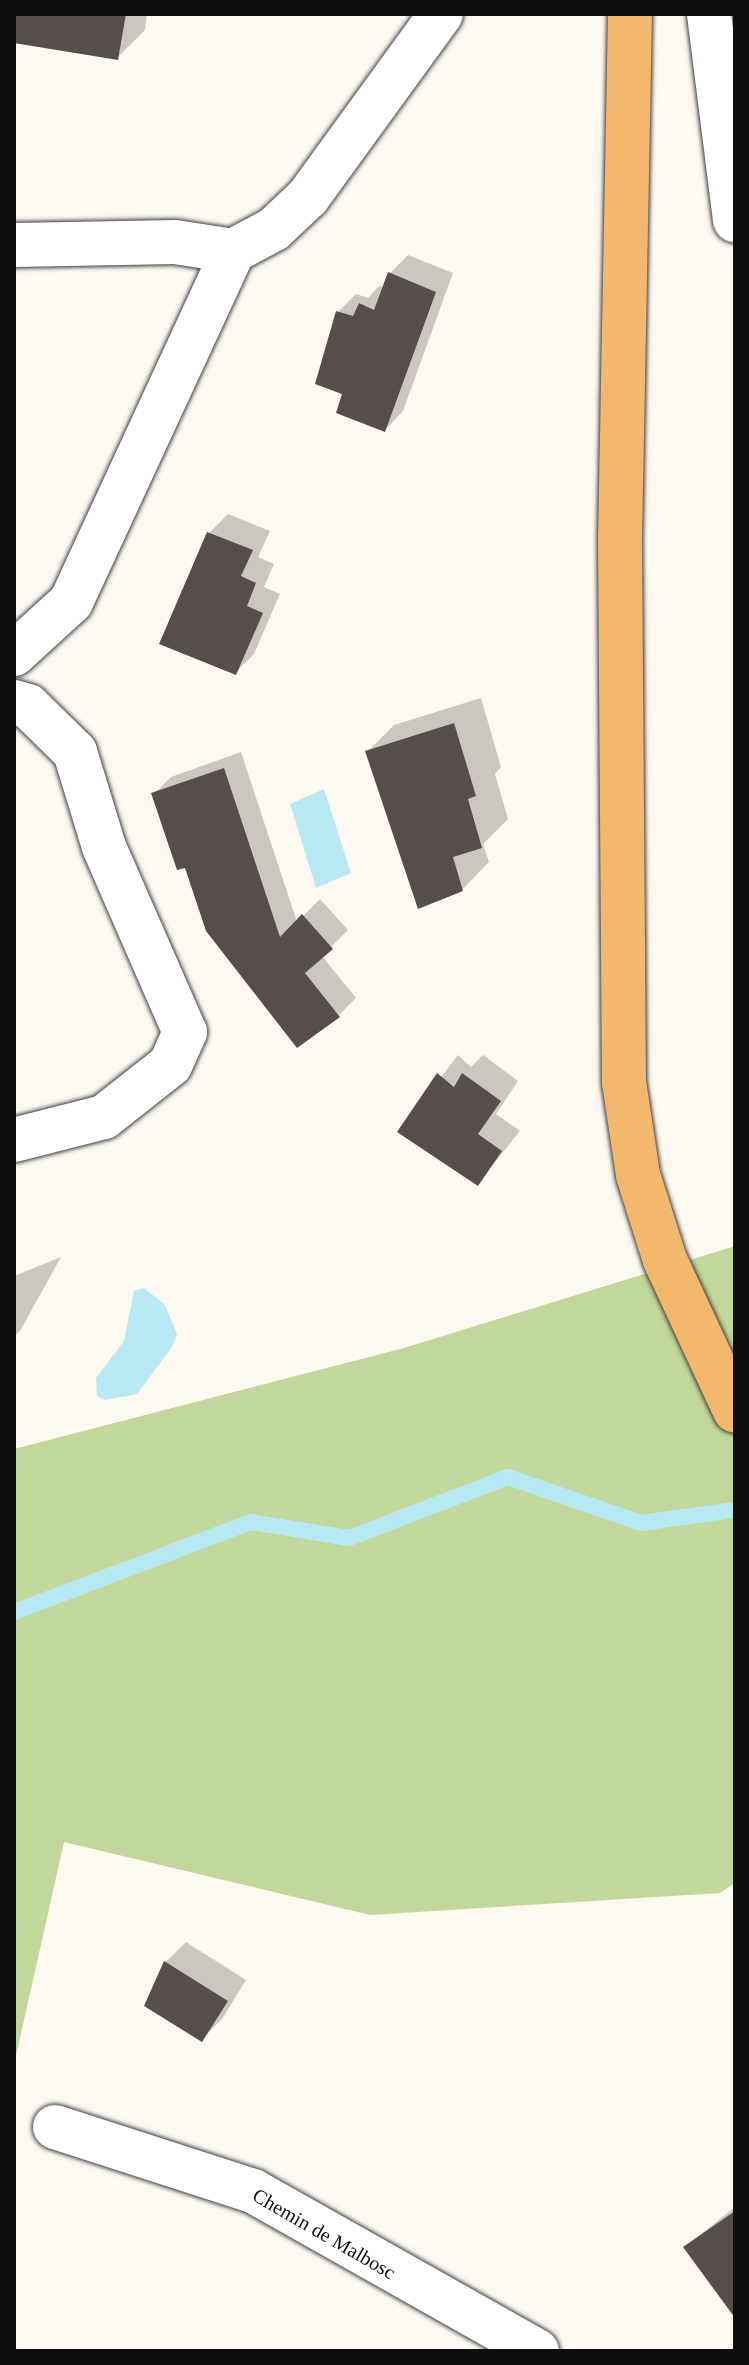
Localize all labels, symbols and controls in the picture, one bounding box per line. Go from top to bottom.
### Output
street label: Chemin de Malbosc [248,2183,400,2285]

